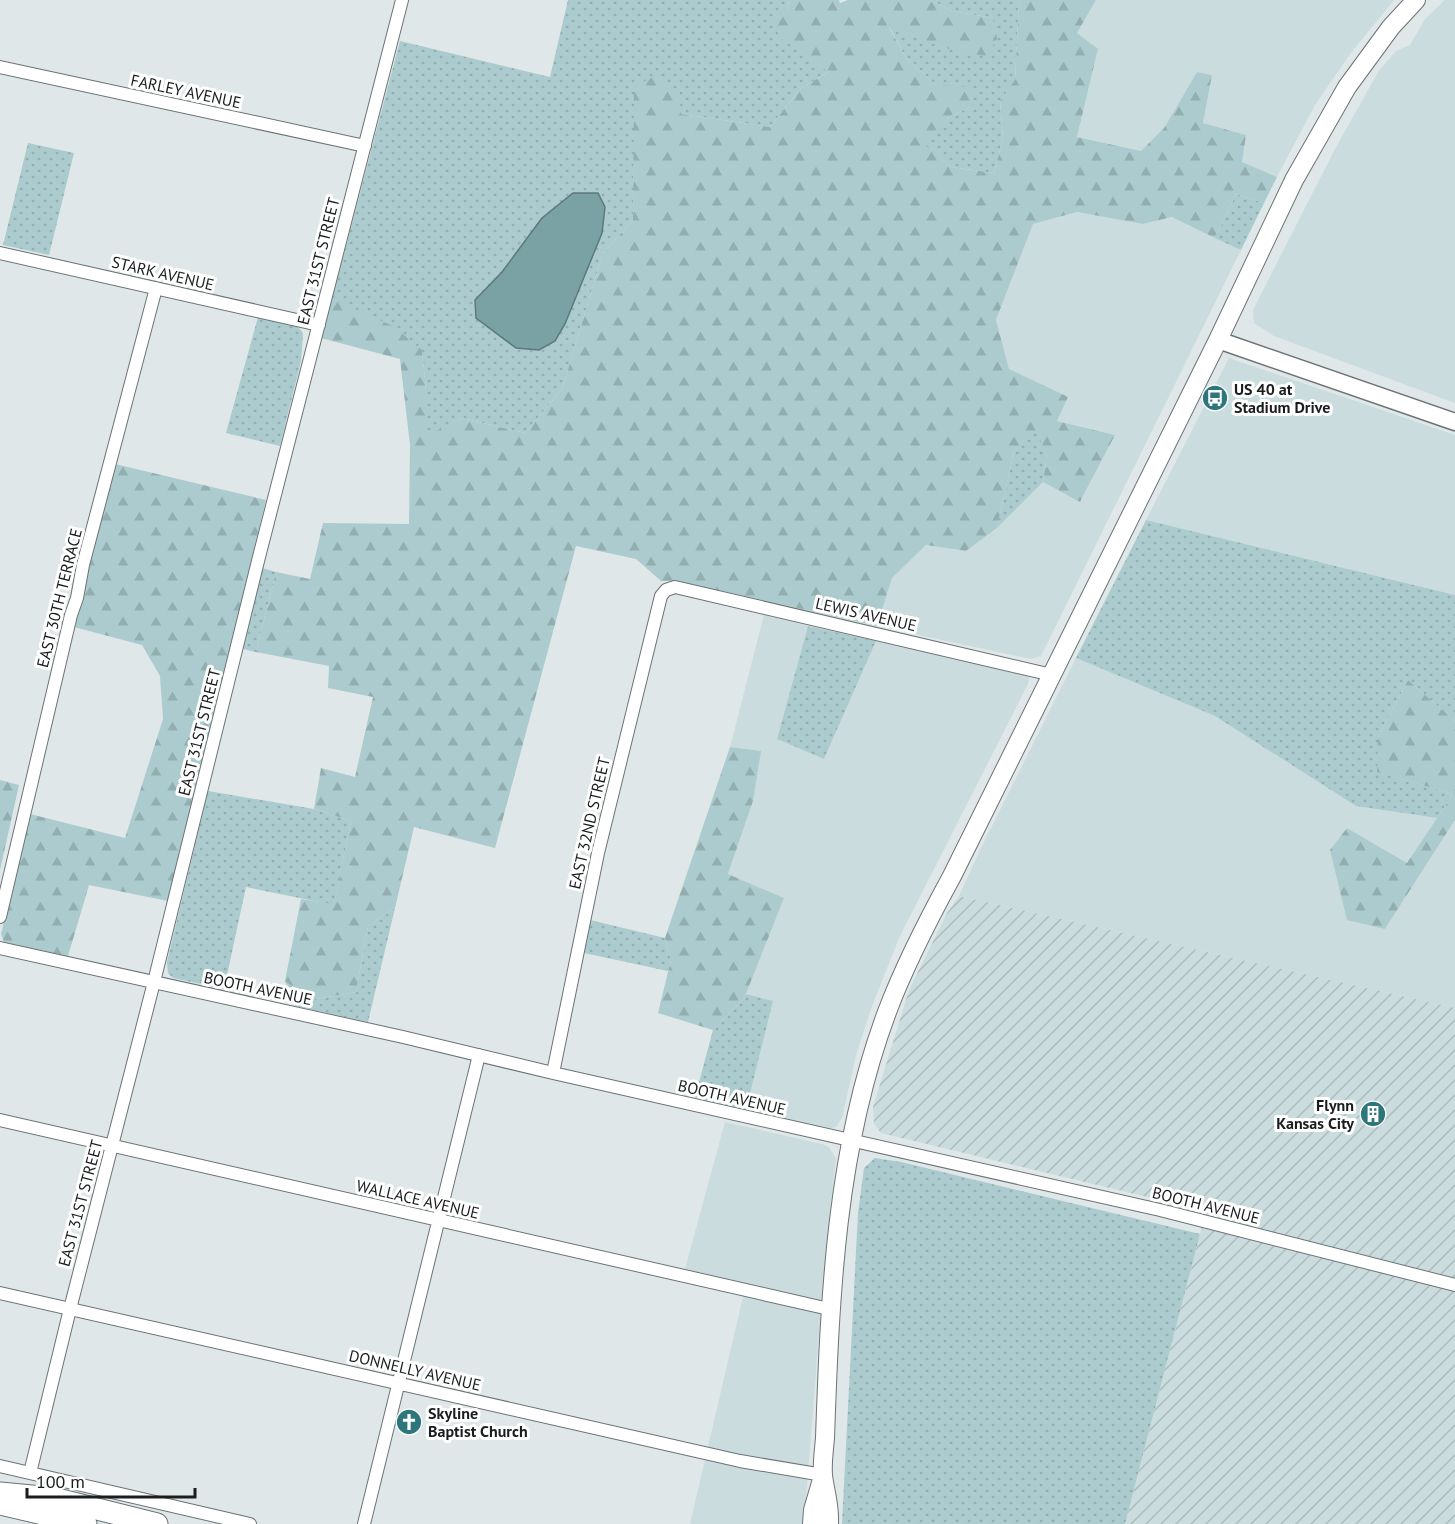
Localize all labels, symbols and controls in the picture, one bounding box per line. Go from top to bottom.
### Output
street label: FARLEY AVENUE [129,70,243,112]
street label: EAST 31ST STREET [293,195,343,327]
street label: STARK AVENUE [110,252,216,294]
place label: US 40 at Stadium Drive [1234,379,1330,417]
bus stop icon: US 40 at Stadium Drive [1200,383,1230,413]
street label: EAST 30TH TERRACE [32,526,86,670]
street label: LEWIS AVENUE [814,593,918,635]
street label: EAST 31ST STREET [174,666,224,798]
street label: EAST 32ND STREET [564,755,614,891]
street label: BOOTH AVENUE [202,967,314,1009]
street label: BOOTH AVENUE [676,1075,788,1119]
place label: Flynn Kansas City [1276,1095,1354,1133]
building icon: Flynn Kansas City [1358,1099,1388,1129]
street label: EAST 31ST STREET [53,1137,107,1269]
street label: WALLACE AVENUE [355,1175,481,1223]
street label: BOOTH AVENUE [1150,1182,1262,1228]
street label: DONNELLY AVENUE [347,1345,483,1395]
place label: Skyline Baptist Church [428,1403,528,1441]
church icon: Skyline Baptist Church [394,1407,424,1437]
scale bar [27,1461,195,1499]
text: 100 m [36,1470,85,1493]

